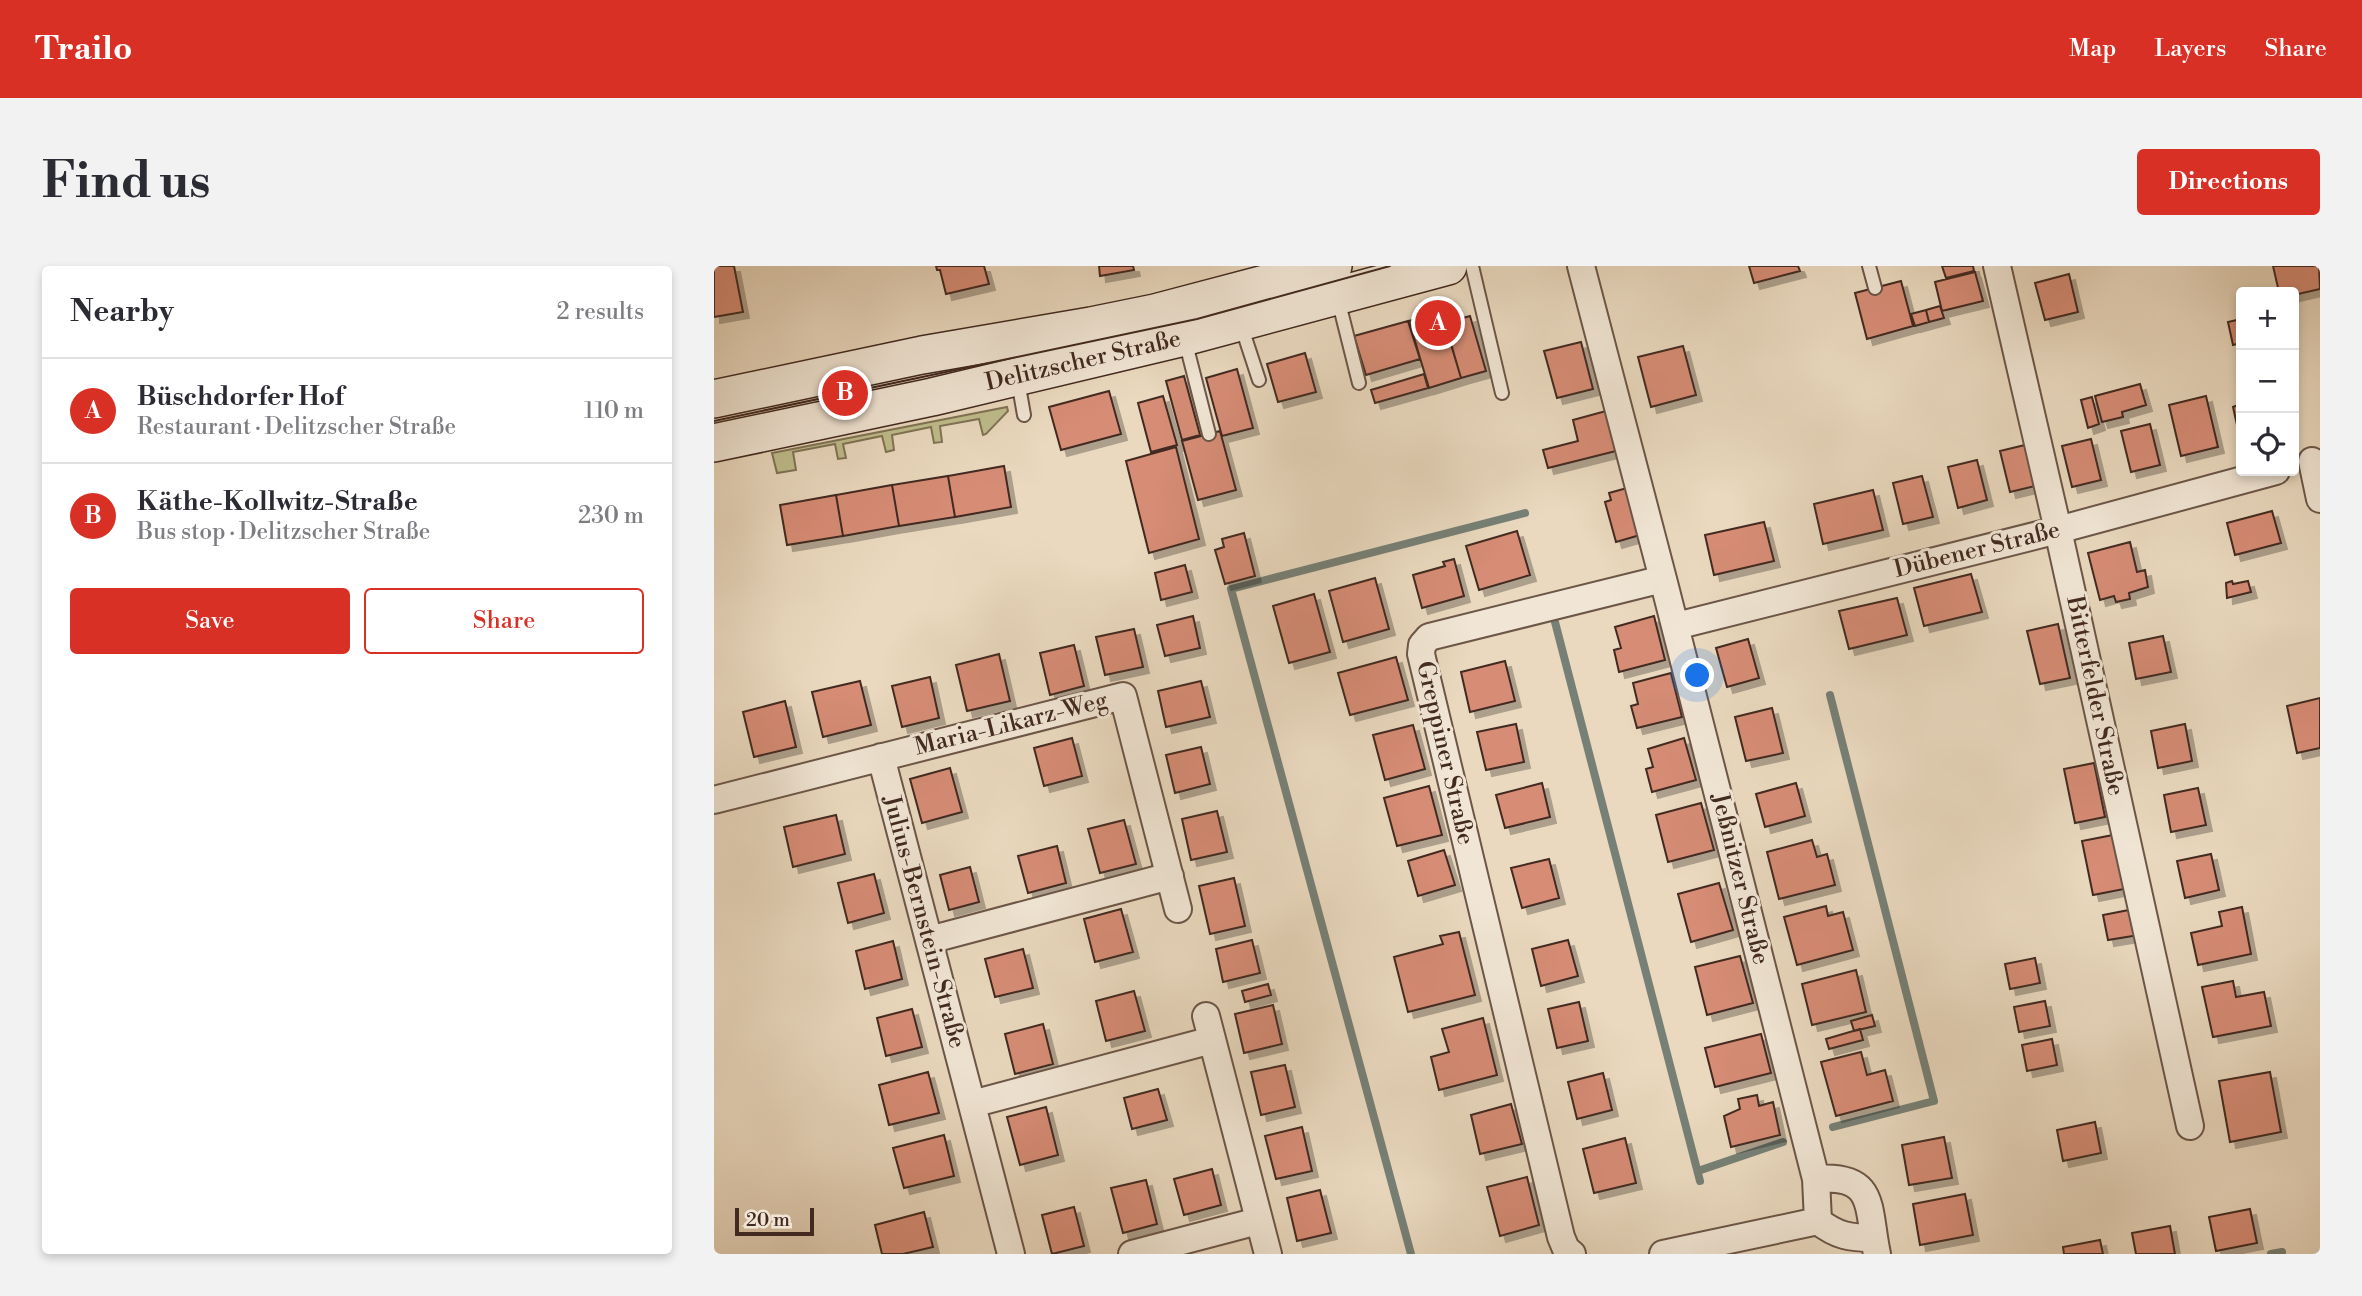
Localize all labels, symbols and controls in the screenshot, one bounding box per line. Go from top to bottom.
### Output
text: Trailo [35,29,132,70]
text: Map [2069,34,2116,64]
text: Layers [2154,34,2226,64]
text: Share [2264,34,2327,64]
button: Directions [2137,149,2320,215]
text: Find us [42,152,211,213]
map controls [2236,287,2299,476]
button: + [2236,287,2299,350]
text: Nearby [70,293,174,331]
pin: A [1415,297,1461,349]
text: 2 results [557,298,644,326]
street label: Delitzscher Straße [982,324,1184,398]
button: − [2236,350,2299,413]
pin: B [822,367,868,419]
text: Büschdorfer Hof [137,381,344,413]
text: A [85,397,101,425]
text: 110 m [584,397,644,425]
text: Restaurant · Delitzscher Straße [137,413,456,441]
button: locate [2236,413,2299,476]
text: Käthe-Kollwitz-Straße [137,486,418,518]
text: B [84,502,102,530]
text: 230 m [578,502,644,530]
street label: Dübener Straße [1891,515,2063,585]
text: Bus stop · Delitzscher Straße [137,518,430,546]
button: Save [70,588,350,654]
button: Share [364,588,644,654]
street label: Bitterfelder Straße [2059,593,2131,798]
street label: Greppiner Straße [1409,658,1481,848]
your location [1680,658,1714,692]
street label: Maria-Likarz-Weg [911,685,1111,763]
street label: Jeßnitzer Straße [1704,789,1776,968]
street label: Julius-Bernstein-Straße [876,791,972,1052]
scale bar [735,1205,814,1237]
text: 20 m [746,1208,790,1232]

